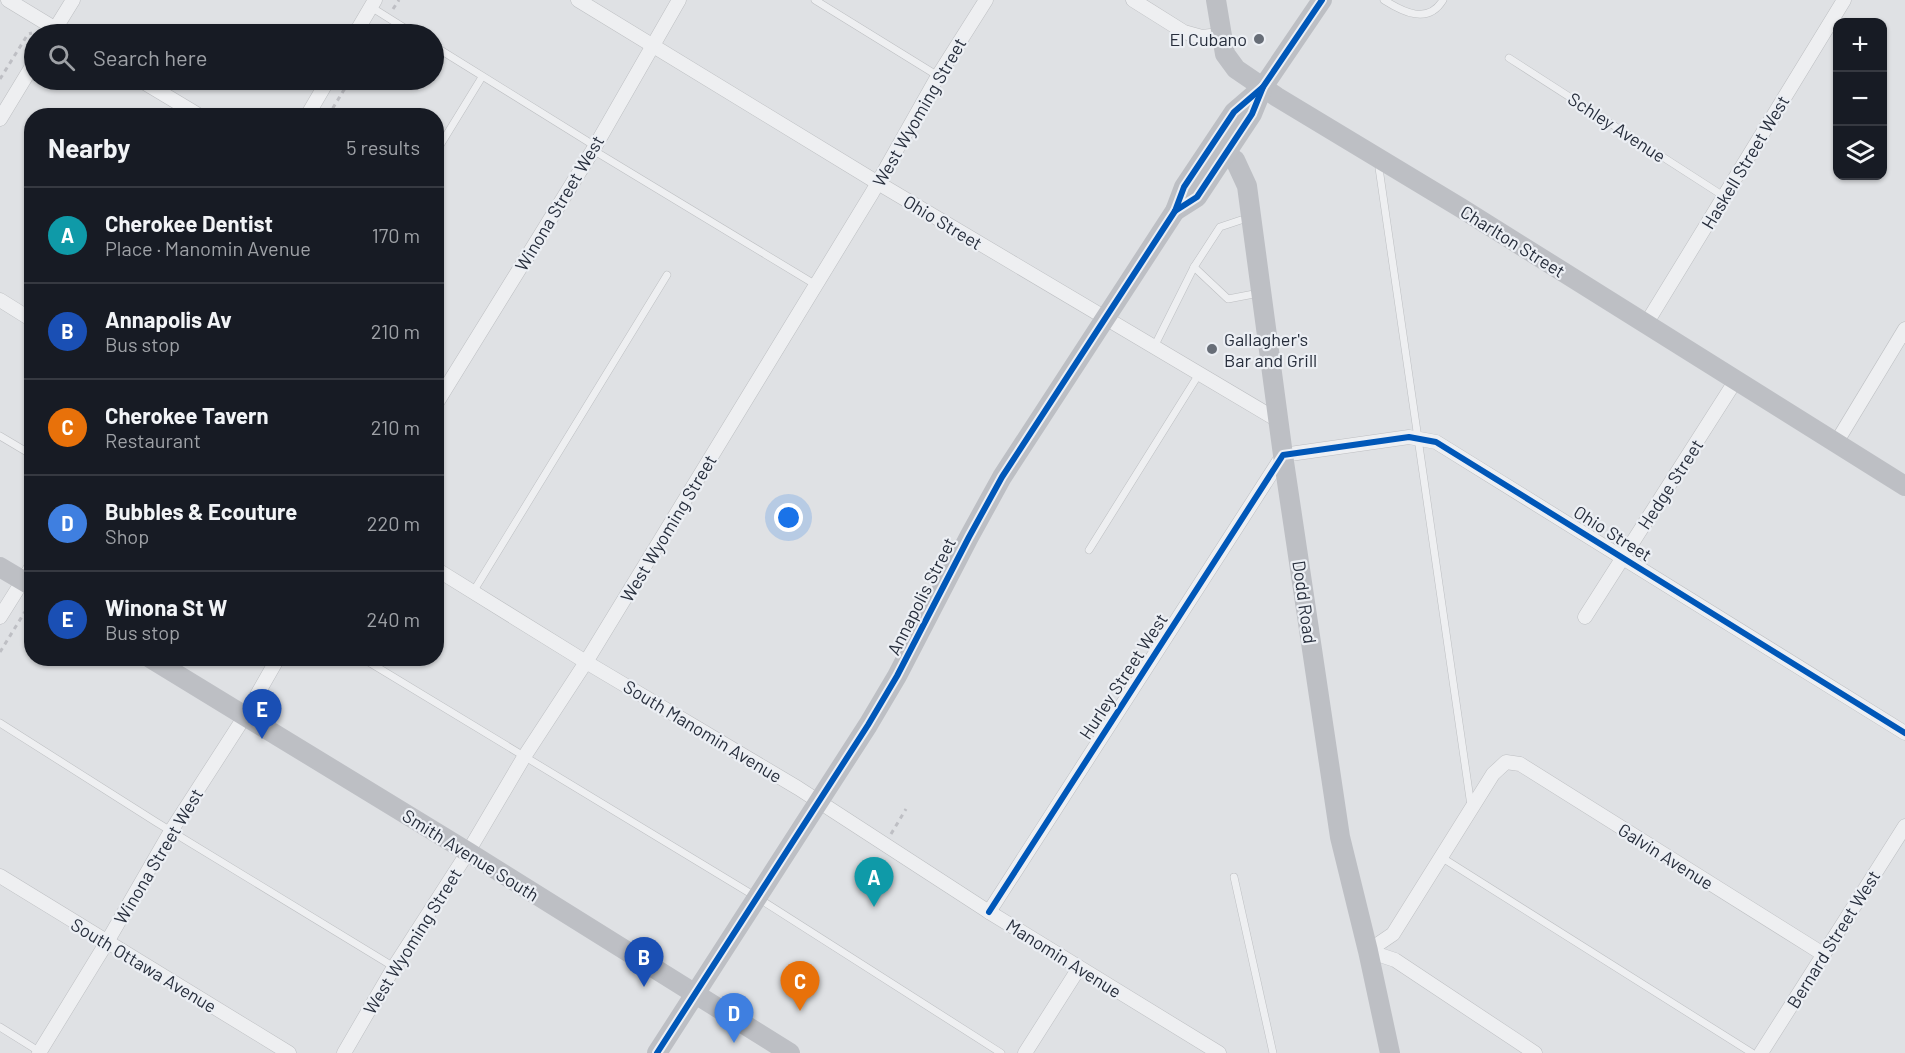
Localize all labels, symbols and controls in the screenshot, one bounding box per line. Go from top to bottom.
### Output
map controls [1833,18,1887,180]
button: + [1833,18,1887,72]
search box [24,24,444,90]
place label: El Cubano [1169,28,1247,50]
marker: El Cubano [1252,32,1266,46]
street label: West Wyoming Street [867,34,971,190]
icon: search [45,41,78,74]
text: Search here [93,44,207,70]
button: − [1833,72,1887,126]
street label: Schley Avenue [1564,87,1670,167]
street label: Haskell Street West [1696,91,1794,233]
button: layers [1833,126,1887,180]
street label: Winona Street West [510,131,608,275]
text: Nearby [48,132,130,163]
text: 5 results [346,135,420,159]
street label: Ohio Street [900,190,986,254]
street label: Charlton Street [1457,200,1569,282]
text: Cherokee Dentist [105,210,273,236]
text: A [61,223,74,247]
text: 170 m [372,223,420,247]
text: Place · Manomin Avenue [105,236,311,260]
text: Annapolis Av [105,306,232,332]
text: B [61,319,74,343]
text: 210 m [371,319,420,343]
place label: Gallagher's Bar and Grill [1224,328,1317,371]
text: Bus stop [105,332,180,356]
marker: Gallagher's Bar and Grill [1205,342,1219,356]
text: Cherokee Tavern [105,402,268,428]
text: C [61,415,74,439]
text: 210 m [371,415,420,439]
text: Restaurant [105,428,201,452]
street label: Hedge Street [1633,435,1707,533]
street label: West Wyoming Street [615,450,721,606]
text: Bubbles & Ecouture [105,498,297,524]
street label: Ohio Street [1570,500,1656,566]
your location [774,503,803,532]
text: D [61,511,74,535]
text: 220 m [367,511,420,535]
text: Shop [105,524,149,548]
street label: Annapolis Street [882,533,960,659]
street label: Dodd Road [1288,559,1322,645]
text: Winona St W [105,594,227,620]
text: E [62,607,73,631]
text: 240 m [366,607,420,631]
street label: Hurley Street West [1074,609,1172,743]
text: Bus stop [105,620,180,644]
street label: South Manomin Avenue [620,675,786,787]
pin: E [242,690,282,739]
street label: Winona Street West [109,784,207,928]
street label: Smith Avenue South [399,804,543,906]
street label: Galvin Avenue [1614,818,1718,894]
pin: A [854,858,894,907]
street label: West Wyoming Street [358,864,466,1018]
street label: Bernard Street West [1782,866,1884,1012]
street label: South Ottawa Avenue [67,913,221,1017]
street label: Manomin Avenue [1002,914,1126,1002]
pin: B [624,938,664,987]
pin: C [780,962,820,1011]
pin: D [714,994,754,1043]

